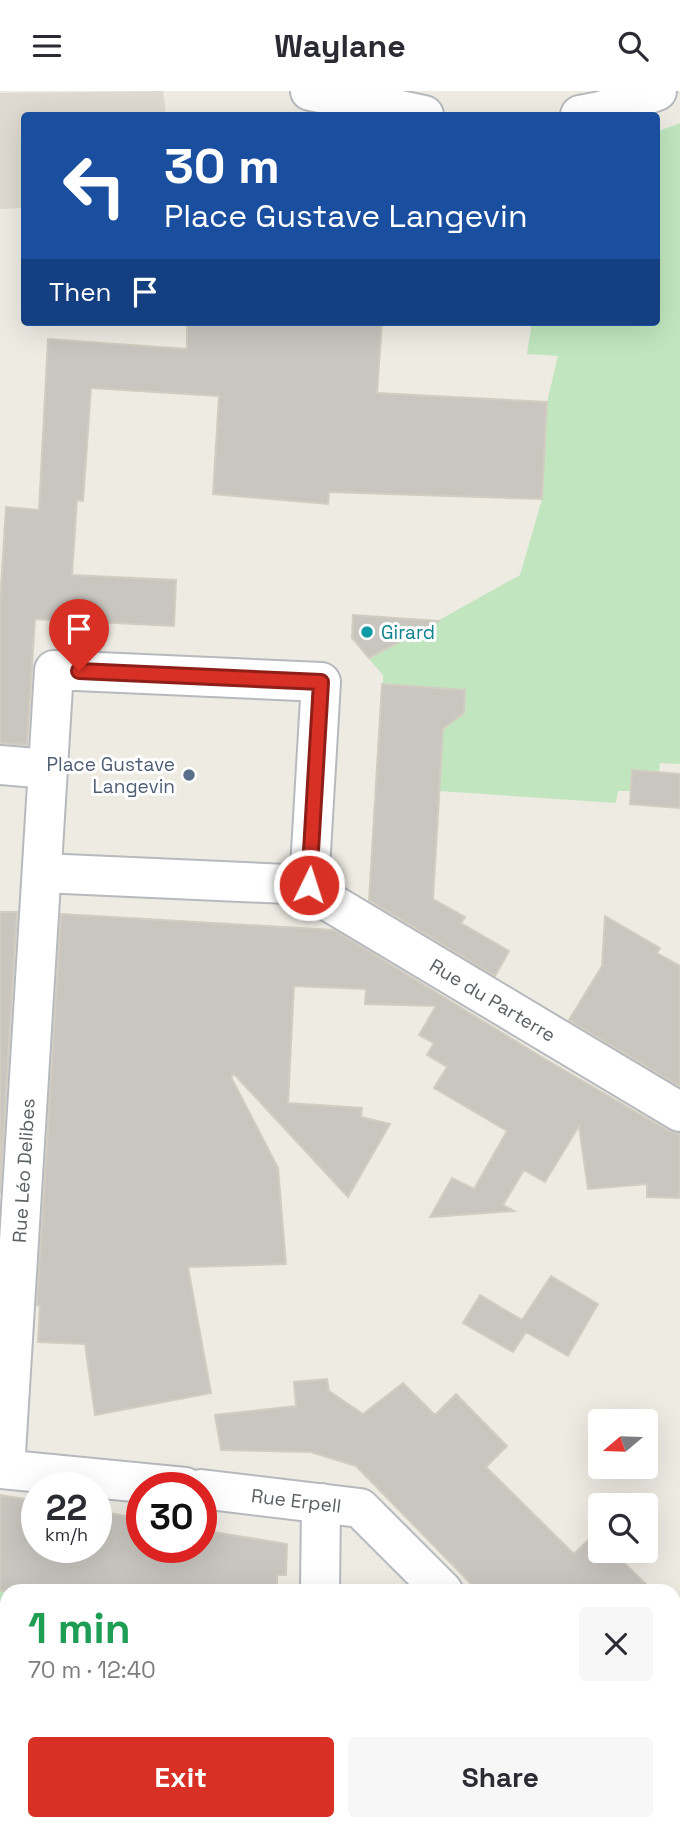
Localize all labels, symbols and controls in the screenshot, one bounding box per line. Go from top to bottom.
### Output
text: Waylane [274,26,406,66]
icon: menu [28,27,66,65]
icon: search [614,27,652,65]
text: 30 m [164,135,280,197]
icon: left [49,140,140,231]
text: Place Gustave Langevin [164,196,528,236]
icon: arrive [126,273,164,311]
text: Then [49,275,112,309]
pin [49,599,109,671]
icon: arrive [60,610,98,648]
place label: Girard [381,620,435,645]
marker: Girard [359,624,375,640]
place label: Place Gustave Langevin [47,752,175,799]
marker: Place Gustave Langevin [181,767,197,783]
position arrow [272,848,346,922]
street label: Rue du Parterre [425,952,560,1047]
street label: Rue Léo Delibes [6,1098,40,1244]
north arrow [588,1409,658,1479]
map controls [588,1409,658,1563]
speed limit sign: 30 [126,1472,217,1563]
street label: Rue Erpell [250,1483,343,1518]
text: 22 [46,1486,87,1530]
button: search [588,1493,658,1563]
text: km/h [45,1523,88,1546]
text: 1 min [28,1602,131,1655]
button: close [579,1607,653,1681]
text: 70 m · 12:40 [28,1655,156,1685]
button: Exit [28,1737,334,1817]
button: Share [348,1737,653,1817]

